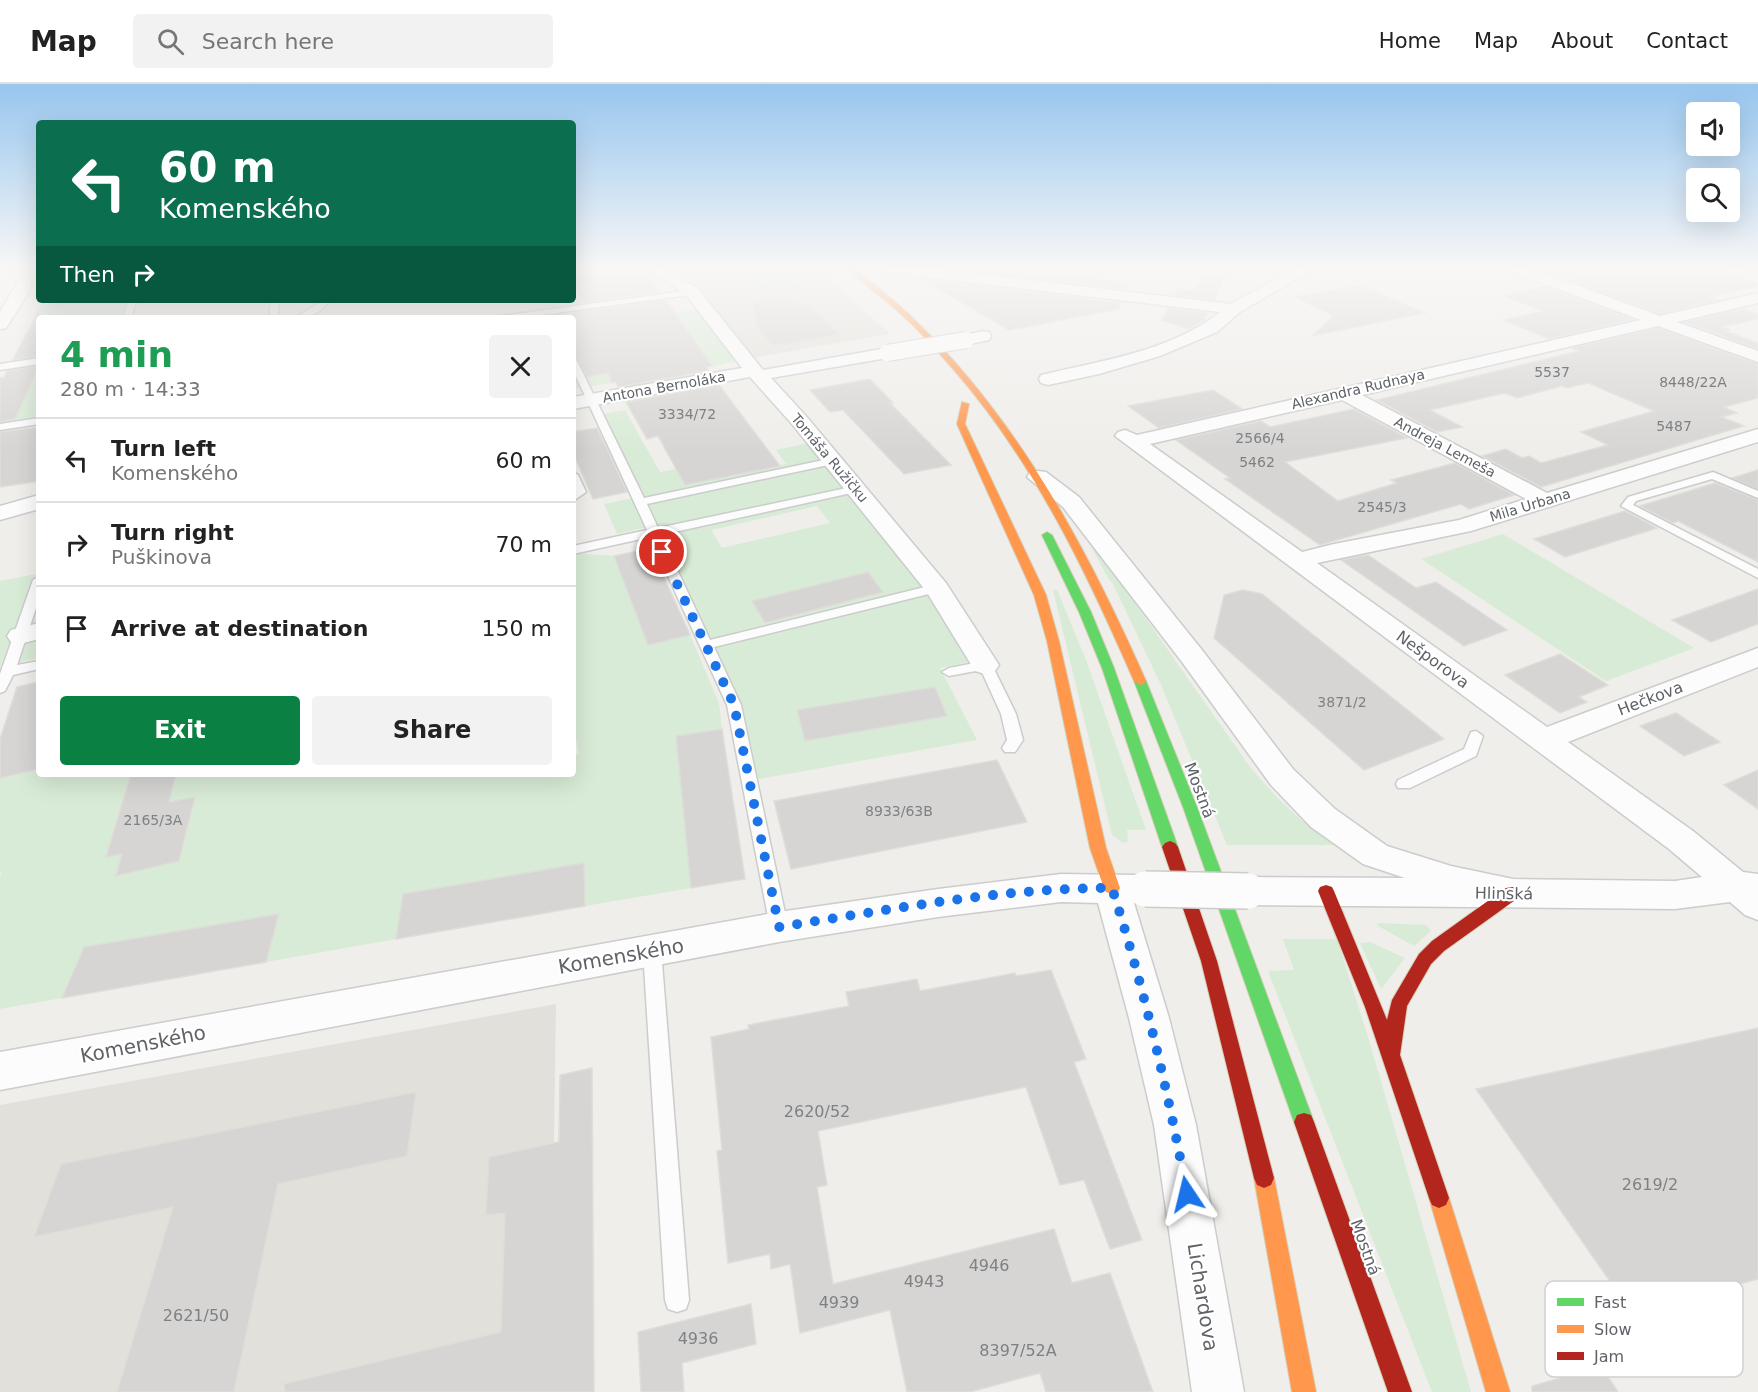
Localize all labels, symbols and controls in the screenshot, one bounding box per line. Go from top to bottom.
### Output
search box [133,14,553,68]
text: Map [30,25,97,58]
icon: search [154,25,187,58]
text: Search here [202,29,334,54]
text: Home [1379,29,1441,53]
text: Map [1474,29,1518,53]
text: About [1551,29,1613,53]
text: Contact [1646,29,1728,53]
map controls [1686,102,1740,222]
button: sound [1686,102,1740,156]
text: 60 m [159,143,276,192]
icon: left [60,144,138,222]
button: search [1686,168,1740,222]
text: Komenského [159,193,331,224]
icon: right [127,258,160,291]
text: Then [60,262,115,287]
text: 4 min [60,334,173,375]
button: close [489,335,552,398]
house number: 5537 [1534,364,1570,380]
street label: Alexandra Rudnaya [1290,366,1426,412]
street label: Antona Bernoláka [601,368,727,406]
house number: 8448/22A [1659,374,1727,390]
text: 280 m · 14:33 [60,377,201,401]
house number: 3334/72 [658,406,716,422]
street label: Tomáša Ružičku [788,410,872,506]
street label: Andreja Lemeša [1392,414,1498,480]
house number: 5487 [1656,418,1692,434]
house number: 2566/4 [1235,430,1285,446]
text: Turn left [111,436,216,461]
icon: left [60,444,93,477]
text: 60 m [496,448,552,473]
house number: 5462 [1239,454,1275,470]
text: Komenského [111,461,238,485]
street label: Mila Urbana [1488,485,1572,525]
house number: 2545/3 [1357,499,1407,515]
text: Turn right [111,520,234,545]
pin [636,526,687,577]
icon: right [60,528,93,561]
text: 70 m [496,532,552,557]
icon: arrive [645,535,678,568]
text: Puškinova [111,545,212,569]
icon: arrive [60,612,93,645]
text: Arrive at destination [111,616,368,641]
text: 150 m [482,616,552,641]
street label: Nešporova [1393,627,1473,692]
street label: Hečkova [1615,677,1686,720]
house number: 3871/2 [1317,694,1367,710]
button: Exit [60,696,300,765]
button: Share [312,696,552,765]
street label: Mostná [1180,760,1219,821]
house number: 8933/63B [865,803,933,819]
house number: 2165/3A [124,812,183,828]
street label: Hlinská [1475,883,1533,904]
street label: Komenského [556,933,686,979]
street label: Komenského [78,1020,208,1068]
house number: 2620/52 [784,1102,850,1121]
position arrow [1155,1162,1219,1226]
house number: 2619/2 [1622,1175,1678,1194]
street label: Mostná [1347,1217,1384,1278]
street label: Lichardova [1183,1241,1223,1353]
house number: 4946 [969,1256,1009,1275]
house number: 4943 [904,1272,944,1291]
legend [1545,1281,1743,1377]
house number: 4939 [819,1293,859,1312]
text: Fast [1594,1293,1626,1312]
house number: 2621/50 [163,1306,229,1325]
text: Slow [1594,1320,1631,1339]
house number: 4936 [678,1329,718,1348]
house number: 8397/52A [979,1341,1057,1360]
text: Jam [1593,1347,1624,1366]

